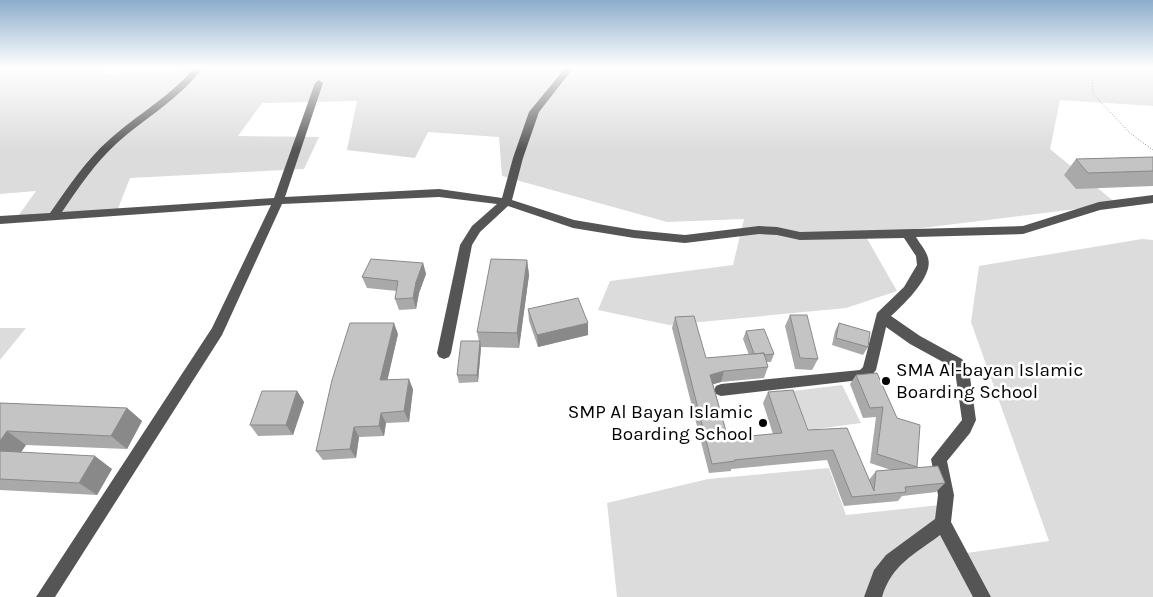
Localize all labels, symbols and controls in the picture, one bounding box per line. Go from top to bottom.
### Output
place label: SMA Al-bayan Islamic Boarding School [896,359,1083,403]
marker: SMA Al-bayan Islamic Boarding School [880,375,892,387]
place label: SMP Al Bayan Islamic Boarding School [568,401,753,445]
marker: SMP Al Bayan Islamic Boarding School [757,417,769,429]

